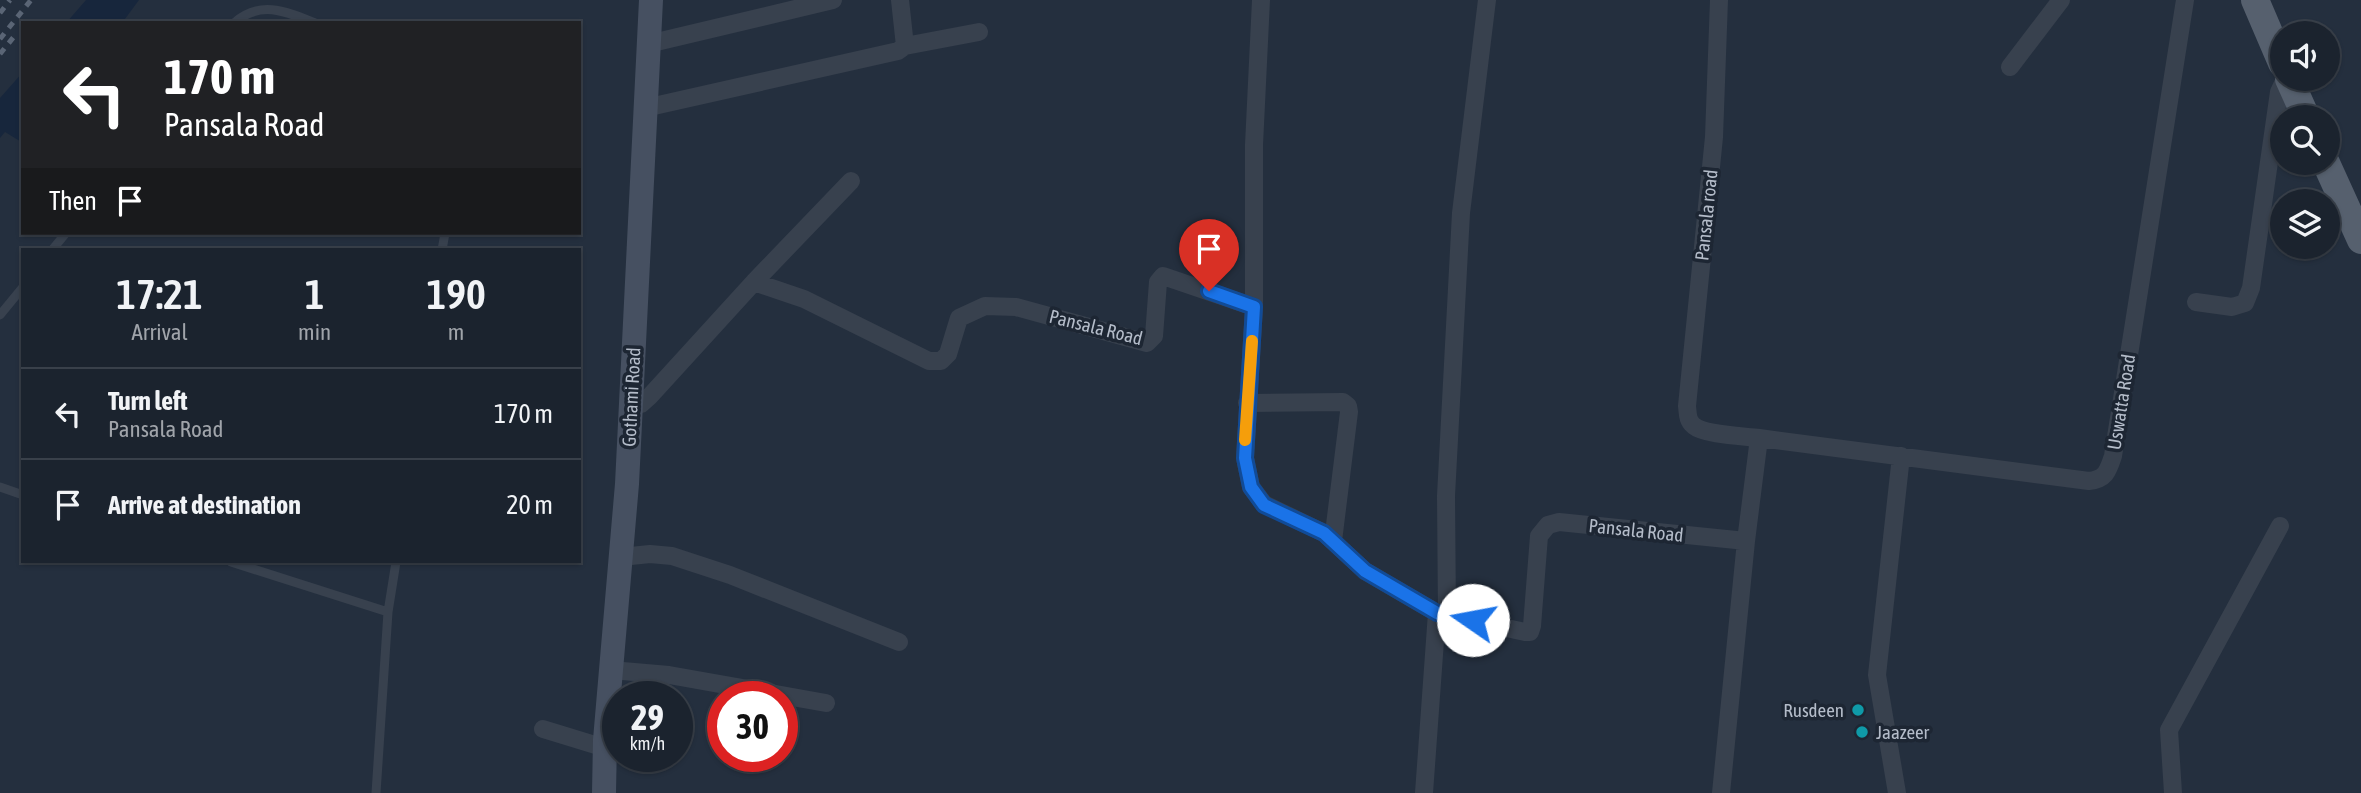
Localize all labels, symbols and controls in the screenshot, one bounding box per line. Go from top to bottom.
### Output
map controls [2270,21,2340,259]
button: sound [2270,21,2340,91]
text: 170 m [164,48,275,104]
icon: left [49,49,140,140]
button: search [2270,105,2340,175]
text: Pansala Road [164,106,324,143]
street label: Pansala road [1690,168,1722,262]
icon: arrive [111,182,149,220]
text: Then [49,186,97,216]
button: layers [2270,189,2340,259]
pin [1179,219,1239,291]
icon: arrive [1190,230,1228,268]
text: 17:21 [116,270,203,318]
text: 1 [305,270,324,318]
text: 190 [426,270,486,318]
street label: Pansala Road [1047,305,1145,349]
text: Arrival [131,319,188,345]
text: min [298,319,331,345]
text: m [448,319,464,345]
street label: Gothami Road [617,347,645,447]
street label: Uswatta Road [2103,353,2139,451]
text: Turn left [108,386,188,416]
icon: left [49,395,87,433]
text: 170 m [494,399,553,429]
text: Pansala Road [108,416,223,442]
icon: arrive [49,486,87,524]
text: Arrive at destination [108,490,301,520]
text: 20 m [506,490,553,520]
street label: Pansala Road [1587,514,1685,546]
position arrow [1436,583,1510,657]
speed limit sign: 30 [707,681,798,772]
text: 29 [631,697,664,737]
place label: Rusdeen [1783,699,1844,721]
marker: Rusdeen [1850,702,1866,718]
place label: Jaazeer [1876,721,1930,743]
marker: Jaazeer [1854,724,1870,740]
text: km/h [630,733,665,754]

